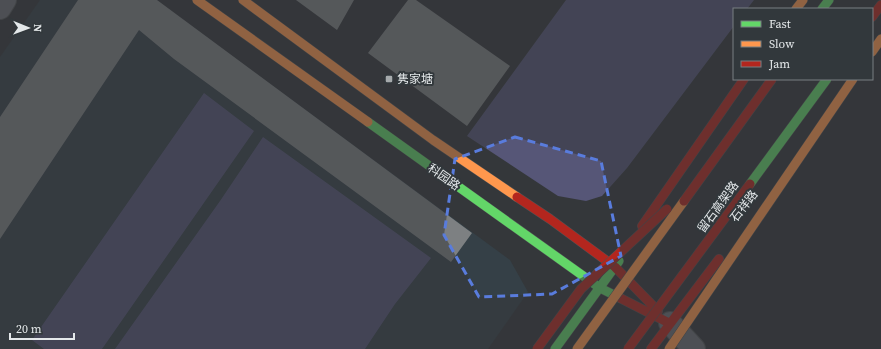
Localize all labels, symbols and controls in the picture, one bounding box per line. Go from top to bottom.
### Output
north arrow [8,8,48,48]
legend [733,8,873,80]
text: Fast [769,16,791,32]
text: N [30,24,45,32]
text: Slow [769,36,795,52]
text: Jam [768,56,790,72]
place label: 隽家塘 [397,71,433,87]
marker: 隽家塘 [384,74,394,84]
street label: 科园路 [425,160,463,194]
street label: 留石高架路 [694,178,742,236]
street label: 石祥路 [727,187,761,225]
scale bar [10,315,74,341]
text: 20 m [16,321,42,337]

